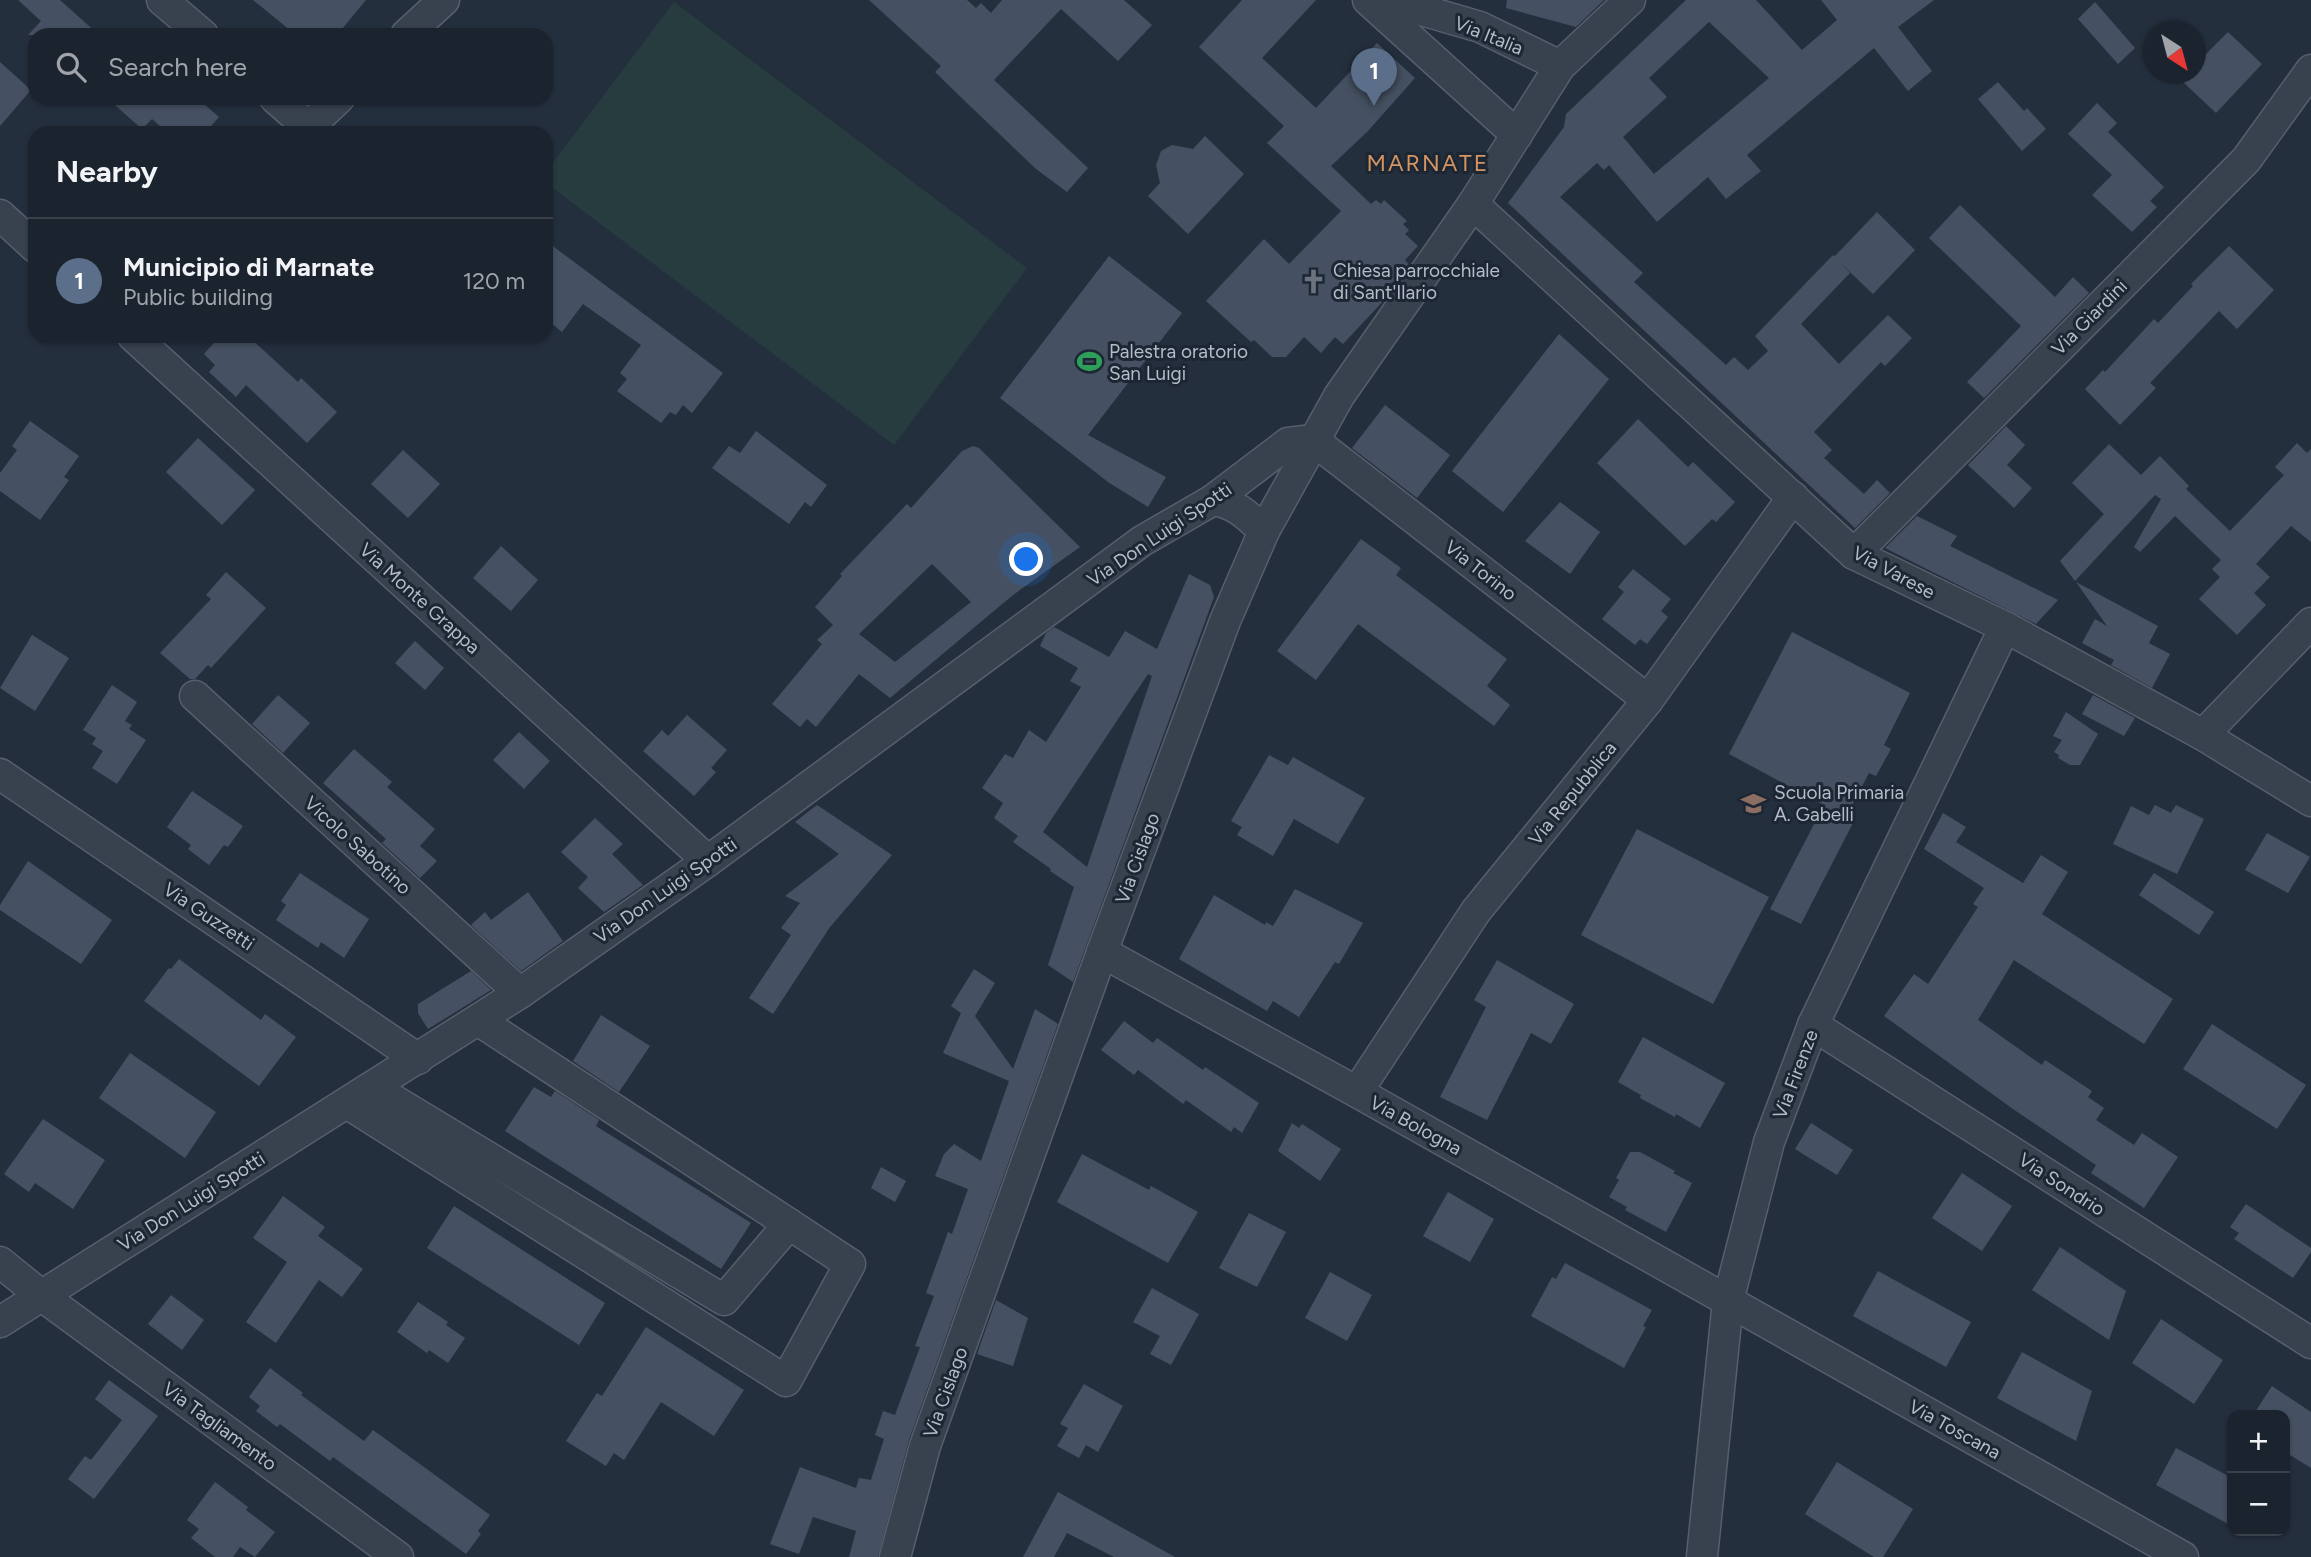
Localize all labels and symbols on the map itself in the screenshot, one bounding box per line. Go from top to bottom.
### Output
street label: Via Italia [1451,11,1527,60]
north arrow [2143,21,2206,84]
pin: 1 [1351,48,1397,106]
district label: MARNATE [1367,149,1489,177]
place label: Chiesa parrocchiale di Sant'Ilario [1333,259,1500,304]
church icon: Chiesa parrocchiale di Sant'Ilario [1299,267,1327,295]
street label: Via Giardini [2047,275,2132,360]
place label: Palestra oratorio San Luigi [1109,340,1248,385]
sports icon: Palestra oratorio San Luigi [1075,348,1103,376]
street label: Via Don Luigi Spotti [1083,478,1236,591]
street label: Via Torino [1440,535,1521,606]
street label: Via Monte Grappa [355,538,485,659]
street label: Via Varese [1849,541,1939,604]
your location [1009,542,1043,576]
street label: Via Repubblica [1524,737,1621,850]
place label: Scuola Primaria A. Gabelli [1774,781,1904,826]
school or university icon: Scuola Primaria A. Gabelli [1740,789,1768,817]
street label: Vicolo Sabotino [300,791,416,899]
street label: Via Cislago [1110,810,1165,907]
street label: Via Don Luigi Spotti [589,832,741,948]
street label: Via Guzzetti [159,878,259,955]
street label: Via Firenze [1768,1026,1823,1122]
street label: Via Bologna [1366,1091,1466,1160]
street label: Via Don Luigi Spotti [113,1147,269,1256]
street label: Via Sondrio [2014,1148,2109,1221]
street label: Via Cislago [918,1344,973,1441]
street label: Via Tagliamento [158,1377,281,1476]
street label: Via Toscana [1905,1395,2005,1464]

